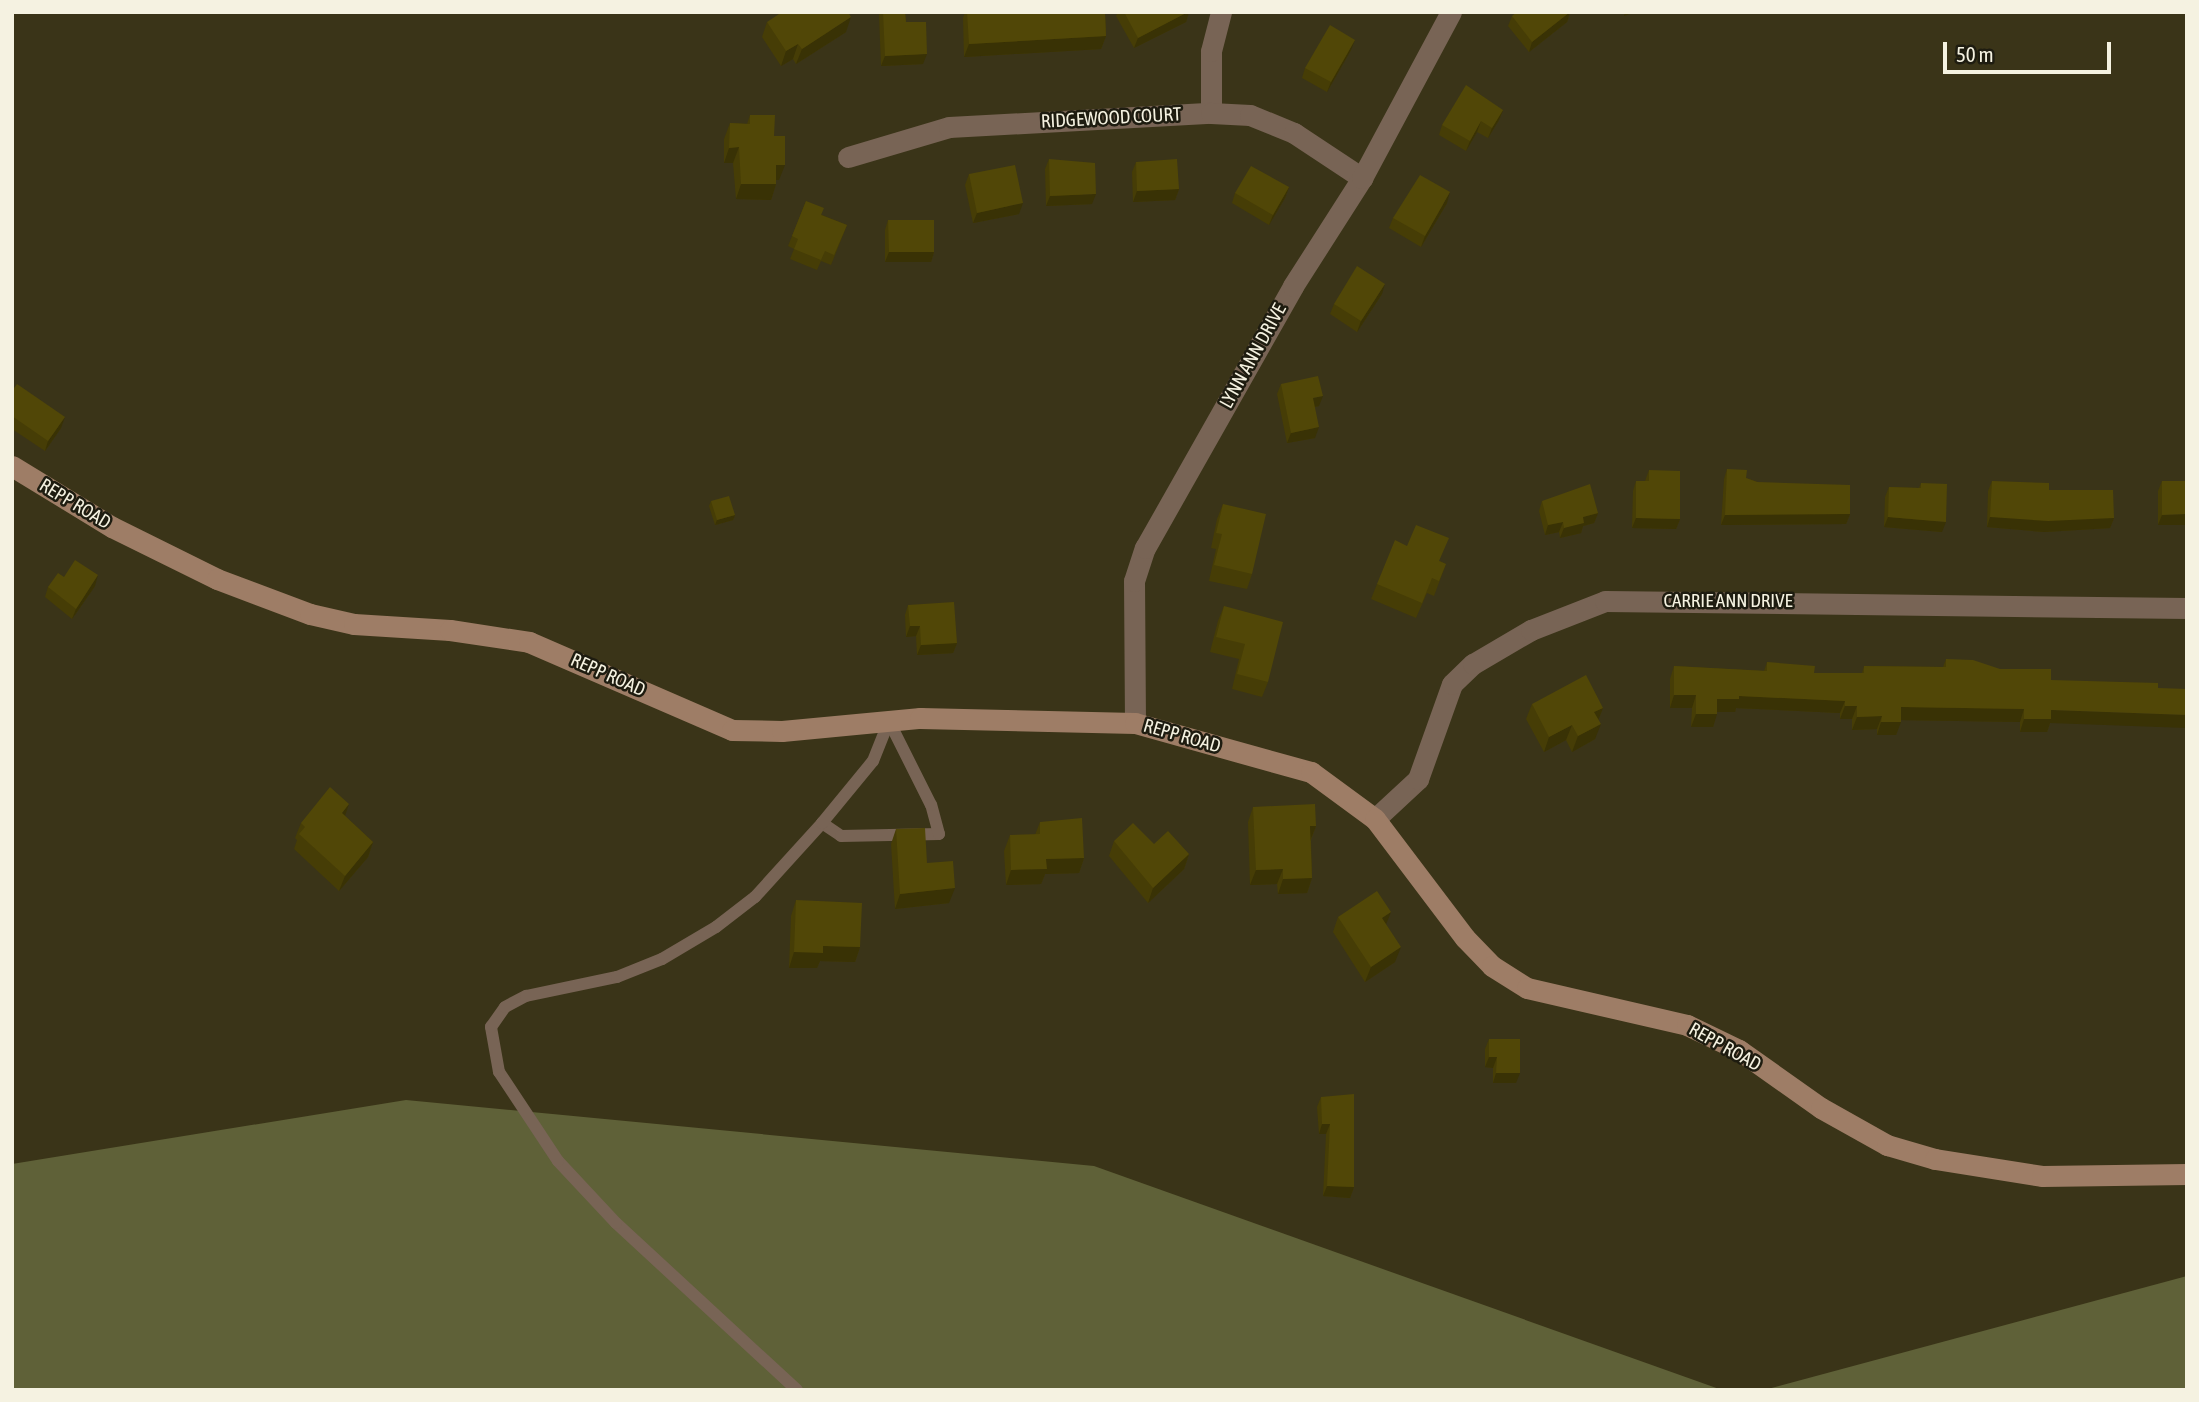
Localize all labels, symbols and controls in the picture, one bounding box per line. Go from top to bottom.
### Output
scale bar [1947,28,2115,72]
text: 50 m [1956,42,1994,66]
street label: RIDGEWOOD COURT [1040,103,1182,133]
street label: LYNN ANN DRIVE [1215,300,1291,412]
street label: REPP ROAD [35,474,115,534]
street label: CARRIE ANN DRIVE [1663,590,1793,612]
street label: REPP ROAD [567,648,649,702]
street label: REPP ROAD [1141,714,1223,758]
street label: REPP ROAD [1685,1018,1765,1076]

